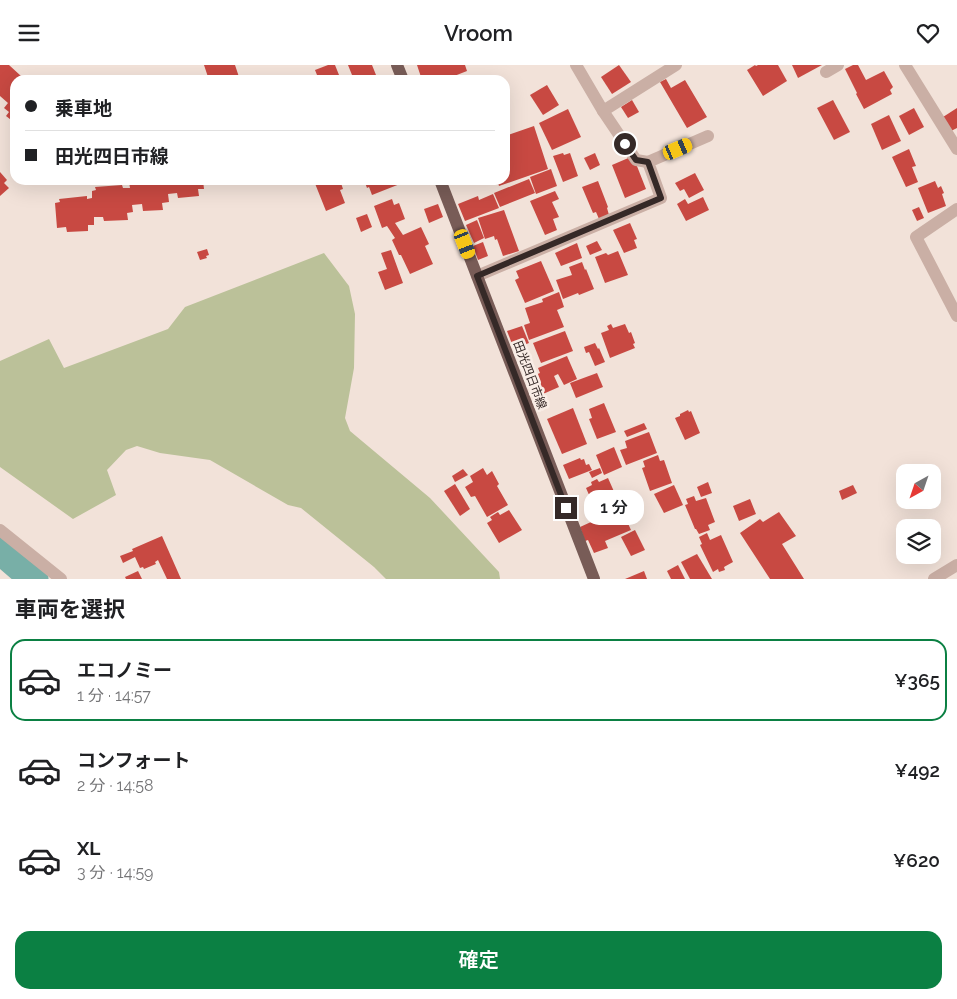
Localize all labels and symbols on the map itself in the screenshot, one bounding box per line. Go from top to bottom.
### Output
route start [614,133,636,155]
car [661,136,694,162]
car [452,227,477,261]
street label: 田光四日市線 [511,339,549,411]
north arrow [896,464,941,509]
callout: 1 分 [584,491,644,525]
route end [555,497,577,519]

